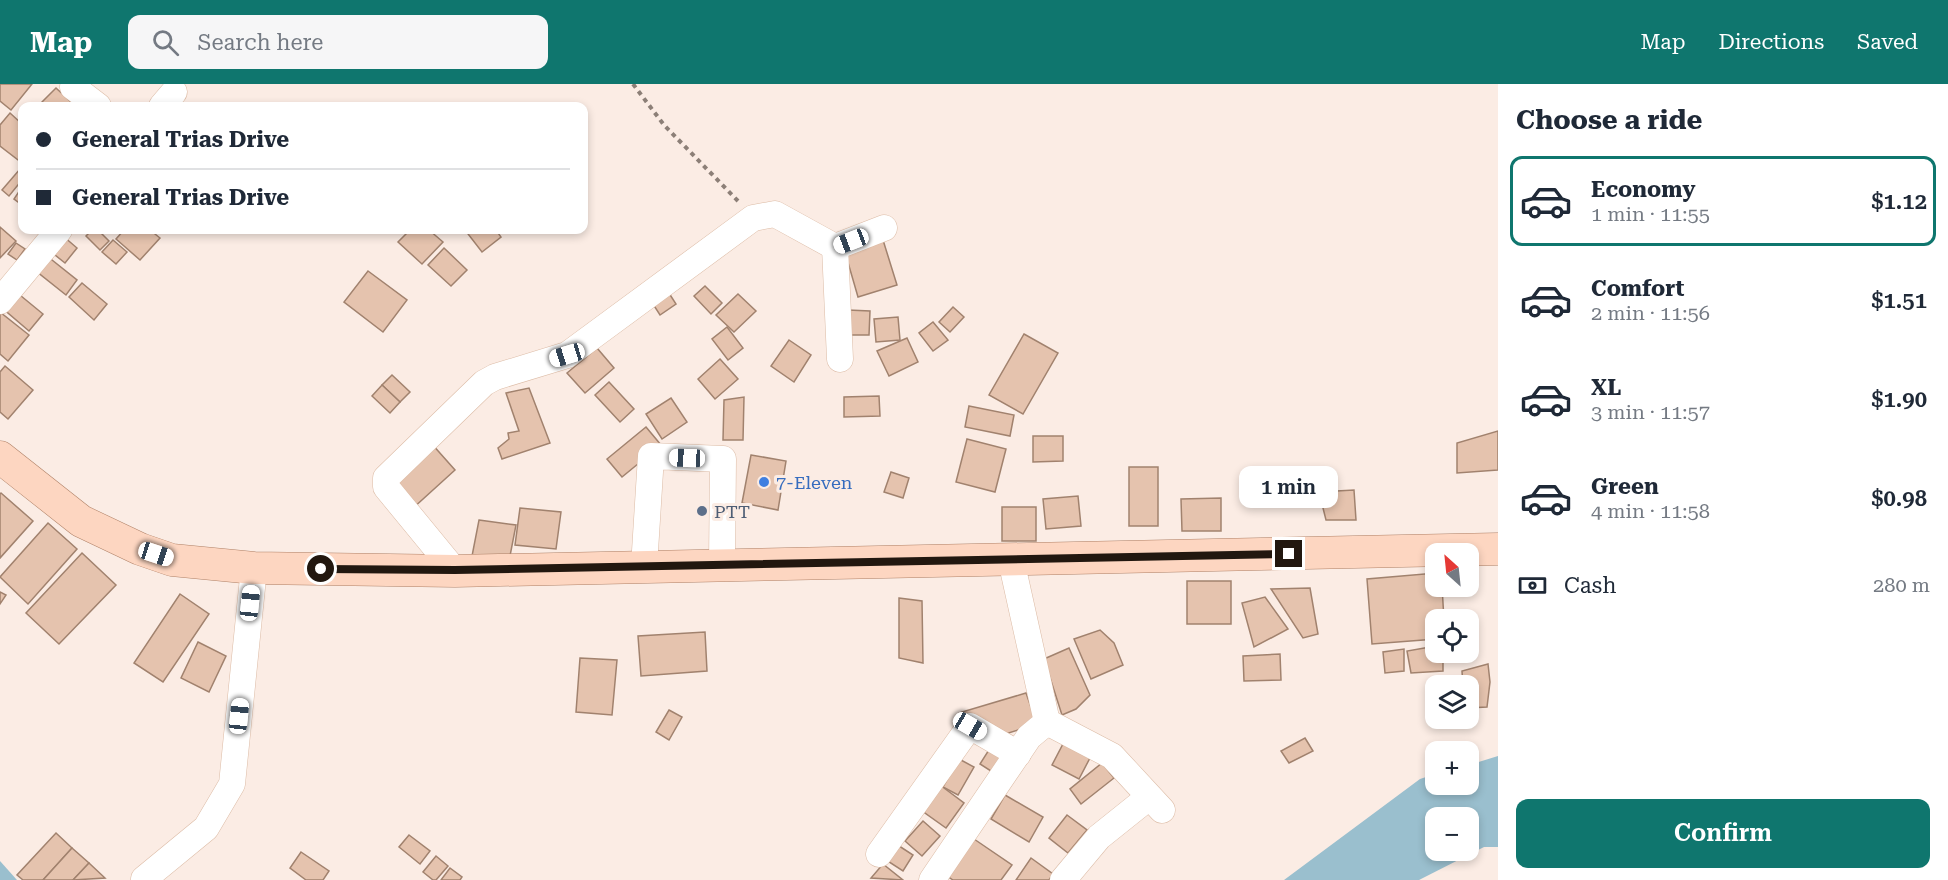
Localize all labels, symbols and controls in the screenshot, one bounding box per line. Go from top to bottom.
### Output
search box [128,15,548,69]
text: Map [30,26,92,59]
icon: search [149,26,182,59]
text: Search here [197,30,323,55]
text: Map [1641,30,1685,54]
text: Directions [1718,30,1824,54]
text: Saved [1857,30,1918,54]
text: Choose a ride [1516,104,1702,136]
text: General Trias Drive [72,127,289,152]
icon: car [1519,174,1573,228]
text: Economy [1591,177,1695,202]
text: General Trias Drive [72,185,289,210]
text: $1.12 [1871,189,1927,214]
text: 1 min · 11:55 [1591,202,1710,226]
car [831,226,871,256]
icon: car [1519,273,1573,327]
text: Comfort [1591,276,1684,301]
text: $1.51 [1871,288,1927,313]
text: 2 min · 11:56 [1591,301,1710,325]
car [547,341,587,369]
icon: car [1519,372,1573,426]
text: XL [1591,375,1621,400]
text: $1.90 [1871,387,1927,412]
text: 3 min · 11:57 [1591,400,1710,424]
car [669,448,705,468]
callout: 1 min [1240,467,1338,509]
icon: car [1519,471,1573,525]
place label: 7-Eleven [776,472,853,493]
text: Green [1591,474,1659,499]
marker: 7-Eleven [757,475,771,489]
text: 1 min [1261,475,1316,499]
text: $0.98 [1871,486,1927,511]
text: 4 min · 11:58 [1591,499,1710,523]
place label: PTT [714,501,750,522]
marker: PTT [695,504,709,518]
car [136,540,176,568]
route end [1275,540,1302,567]
north arrow [1425,543,1479,597]
map controls [1425,543,1479,861]
route start [307,555,334,582]
icon: cash [1516,569,1549,602]
text: Cash [1564,573,1616,598]
text: 280 m [1873,573,1930,597]
car [239,584,261,622]
button: locate [1425,609,1479,663]
button: layers [1425,675,1479,729]
car [228,697,250,735]
car [950,709,990,743]
button: + [1425,741,1479,795]
button: Confirm [1516,799,1930,868]
button: − [1425,807,1479,861]

